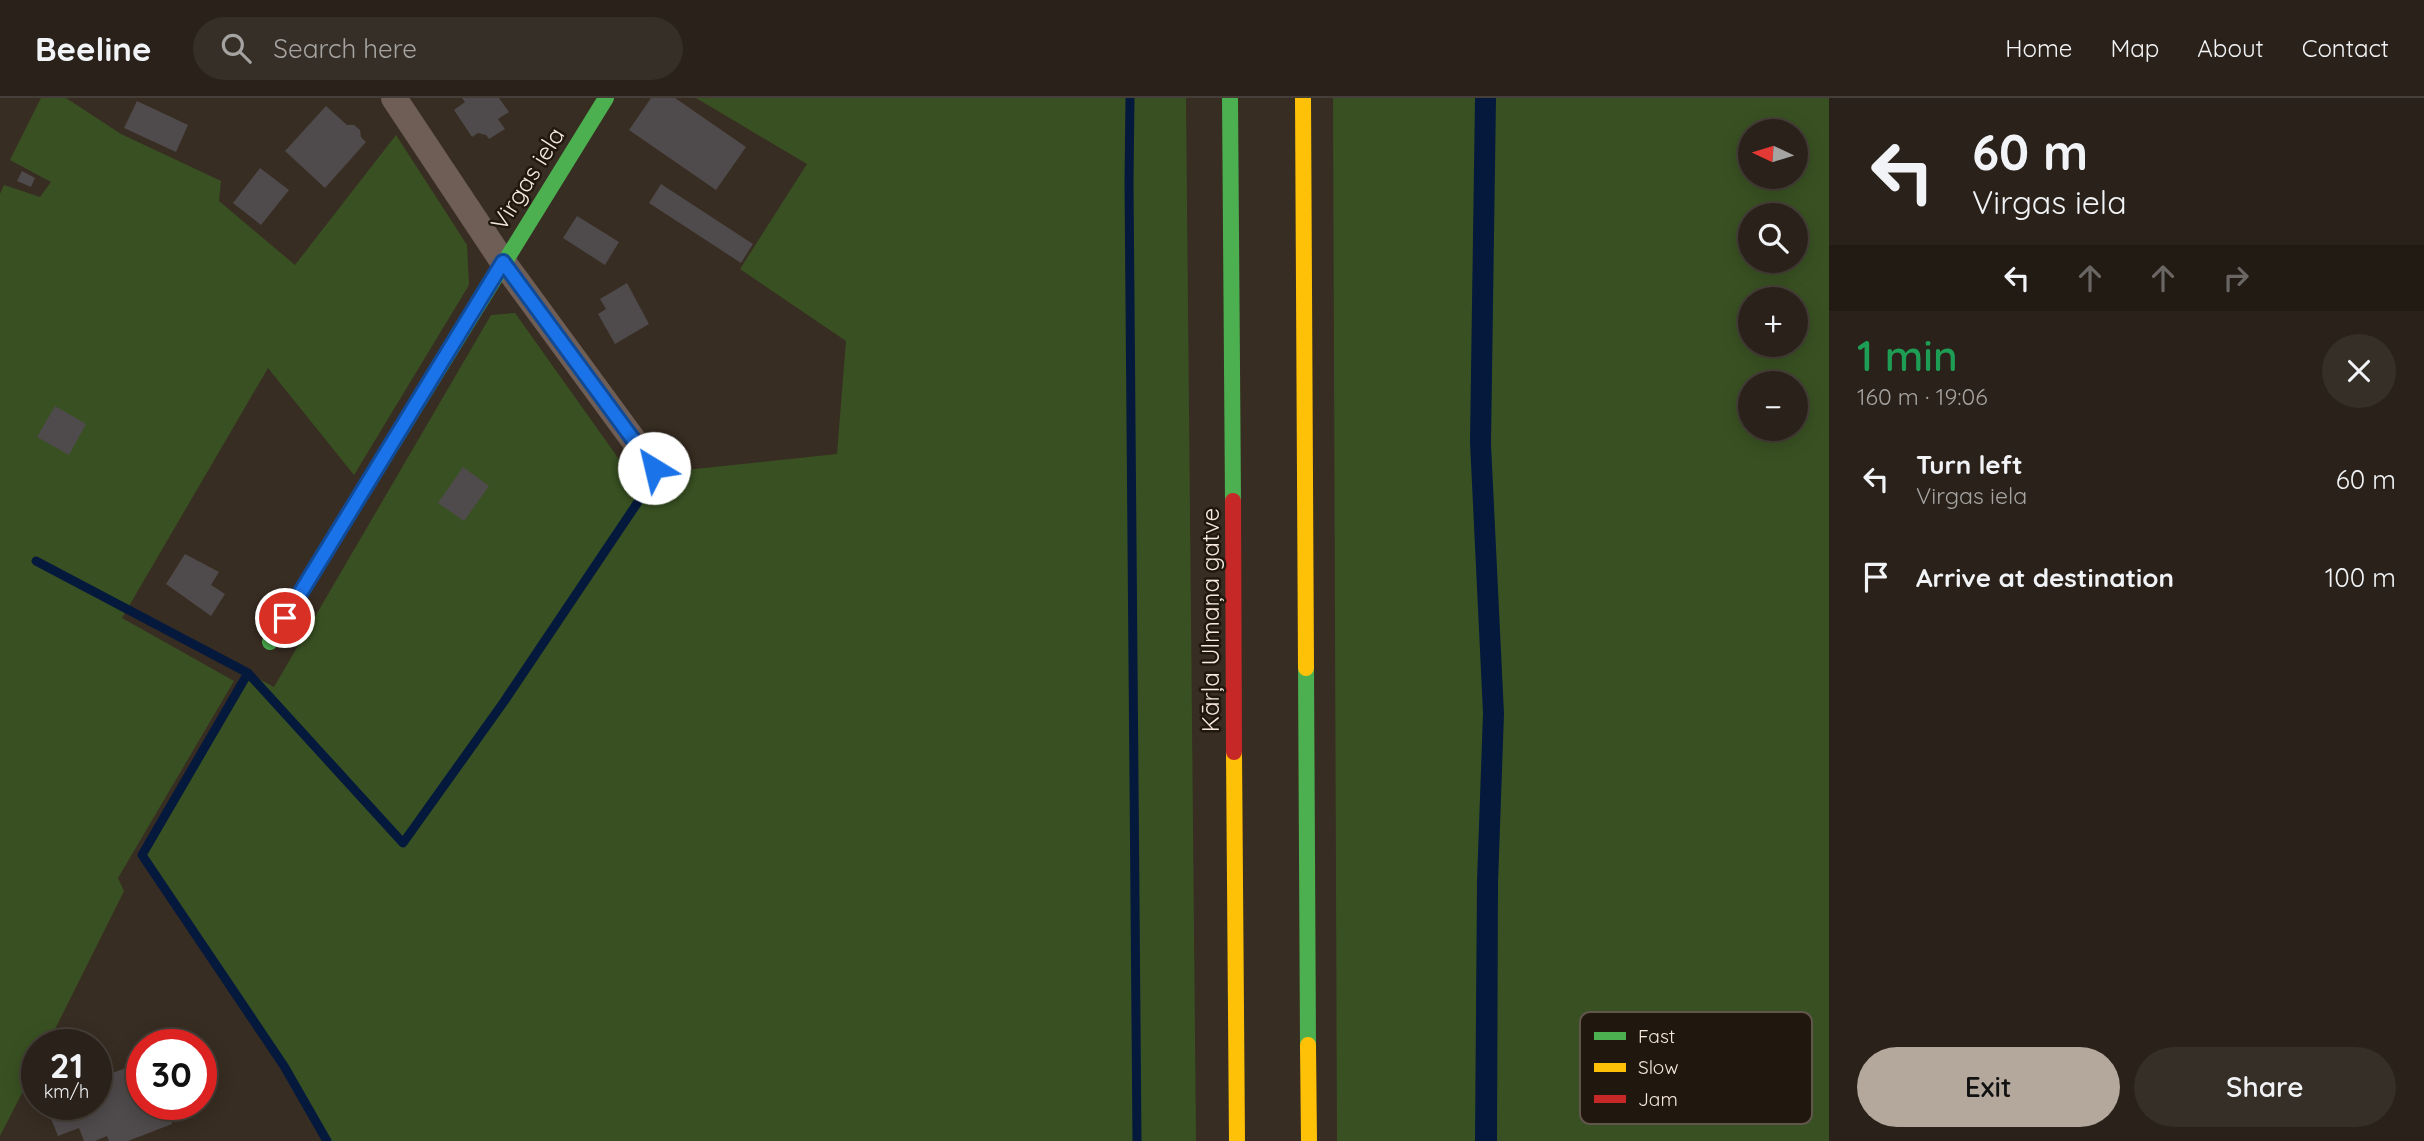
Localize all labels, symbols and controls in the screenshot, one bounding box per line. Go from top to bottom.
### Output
search box [193,17,683,80]
text: Beeline [35,28,151,69]
icon: search [217,29,255,67]
text: Search here [273,32,417,65]
text: Home [2005,33,2072,63]
text: Map [2110,33,2159,63]
text: About [2197,33,2264,63]
text: Contact [2302,33,2389,63]
north arrow [1738,119,1808,189]
map controls [1738,119,1808,441]
street label: Virgas iela [484,121,571,236]
text: 60 m [1972,121,2088,182]
icon: left [1857,126,1948,217]
text: Virgas iela [1972,182,2127,222]
button: search [1738,203,1808,273]
icon: left [1998,259,2036,297]
icon: ahead [2071,259,2109,297]
icon: ahead [2144,259,2182,297]
icon: right [2217,259,2255,297]
button: + [1738,287,1808,357]
text: 1 min [1857,329,1958,382]
button: close [2322,334,2396,408]
button: − [1738,371,1808,441]
text: 160 m · 19:06 [1857,382,1988,411]
position arrow [617,431,691,505]
text: Turn left [1916,448,2023,481]
icon: left [1857,460,1895,498]
text: 60 m [2336,463,2396,496]
text: Virgas iela [1916,481,2027,510]
street label: Kārļa Ulmaņa gatve [1195,508,1225,732]
icon: arrive [1857,558,1895,596]
text: Arrive at destination [1916,561,2174,594]
text: 100 m [2325,561,2396,594]
pin [255,588,315,648]
icon: arrive [266,599,304,637]
legend [1580,1012,1812,1124]
text: Fast [1638,1024,1675,1048]
speed limit sign: 30 [126,1029,217,1120]
text: 21 [50,1043,83,1087]
button: Exit [1857,1047,2120,1127]
button: Share [2134,1047,2396,1127]
text: Slow [1638,1055,1679,1079]
text: km/h [44,1080,89,1103]
text: Jam [1638,1087,1678,1111]

